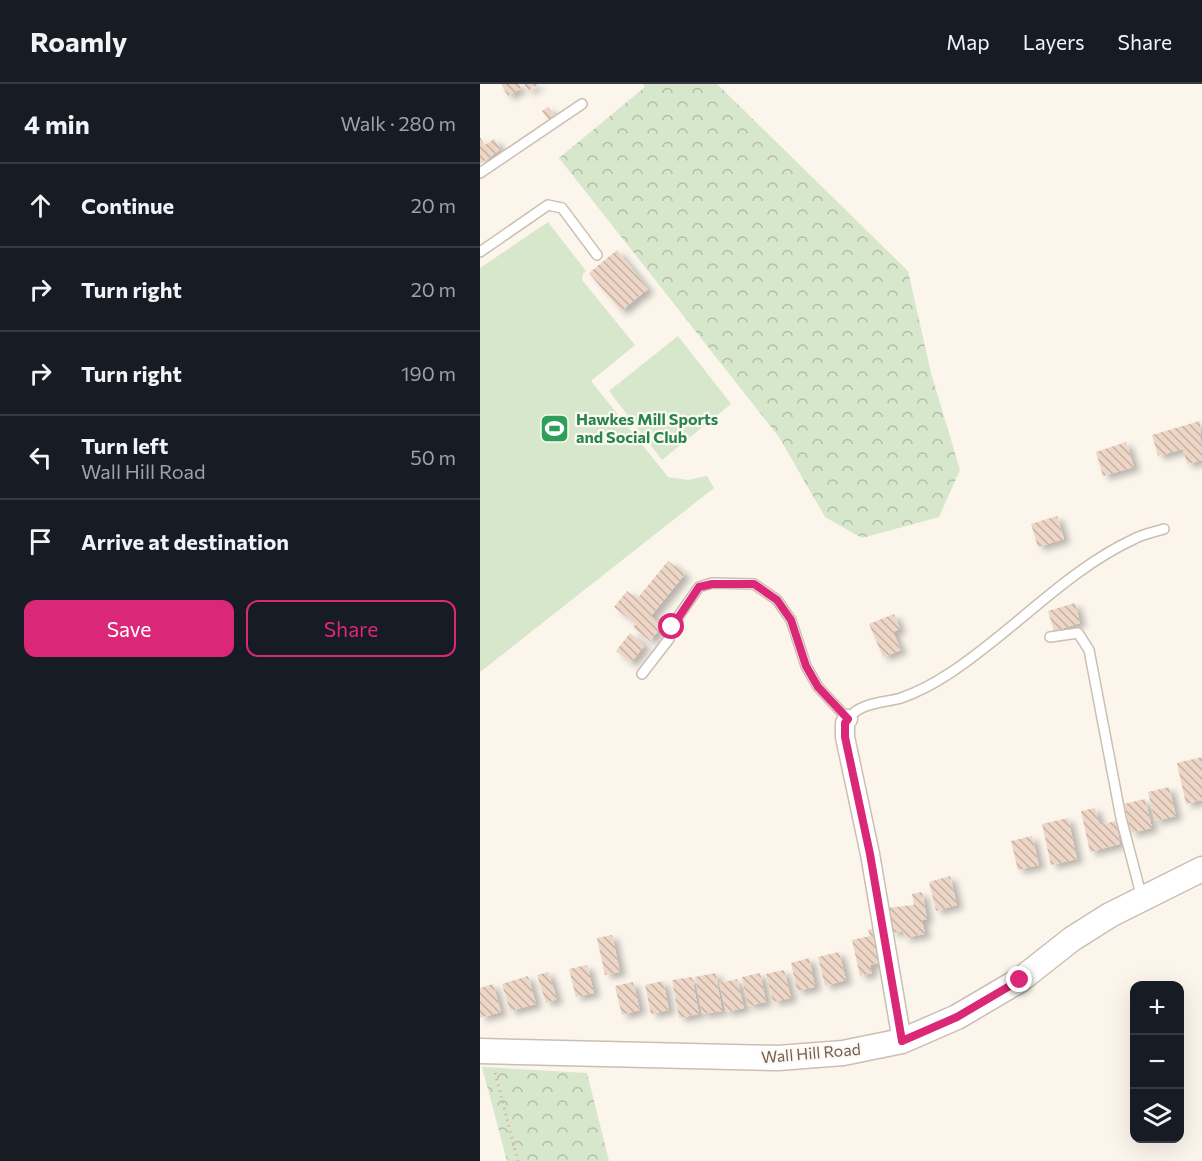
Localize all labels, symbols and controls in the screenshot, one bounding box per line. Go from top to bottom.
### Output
text: Roamly [30,24,127,58]
text: Map [946,29,990,54]
text: Layers [1023,29,1085,54]
text: Share [1118,29,1172,54]
text: 4 min [24,108,90,139]
text: Walk · 280 m [340,111,456,135]
icon: ahead [24,189,57,222]
text: Continue [81,192,174,219]
text: 20 m [411,193,456,217]
icon: right [24,273,57,306]
text: Turn right [81,276,182,303]
text: 20 m [411,277,456,301]
icon: right [24,357,57,390]
text: Turn right [81,360,182,387]
text: 190 m [401,361,456,385]
place label: Hawkes Mill Sports and Social Club [576,409,718,446]
sports icon: Hawkes Mill Sports and Social Club [539,412,571,444]
text: Turn left [81,432,168,459]
icon: left [24,441,57,474]
text: 50 m [410,445,456,469]
text: Wall Hill Road [81,459,206,483]
icon: arrive [24,525,57,558]
text: Arrive at destination [81,528,289,555]
button: Save [24,600,234,657]
button: Share [246,600,456,657]
route start [658,613,684,639]
route end [1006,966,1032,992]
map controls [1130,981,1184,1143]
button: + [1130,981,1184,1035]
button: − [1130,1035,1184,1089]
street label: Wall Hill Road [760,1039,861,1066]
button: layers [1130,1089,1184,1143]

